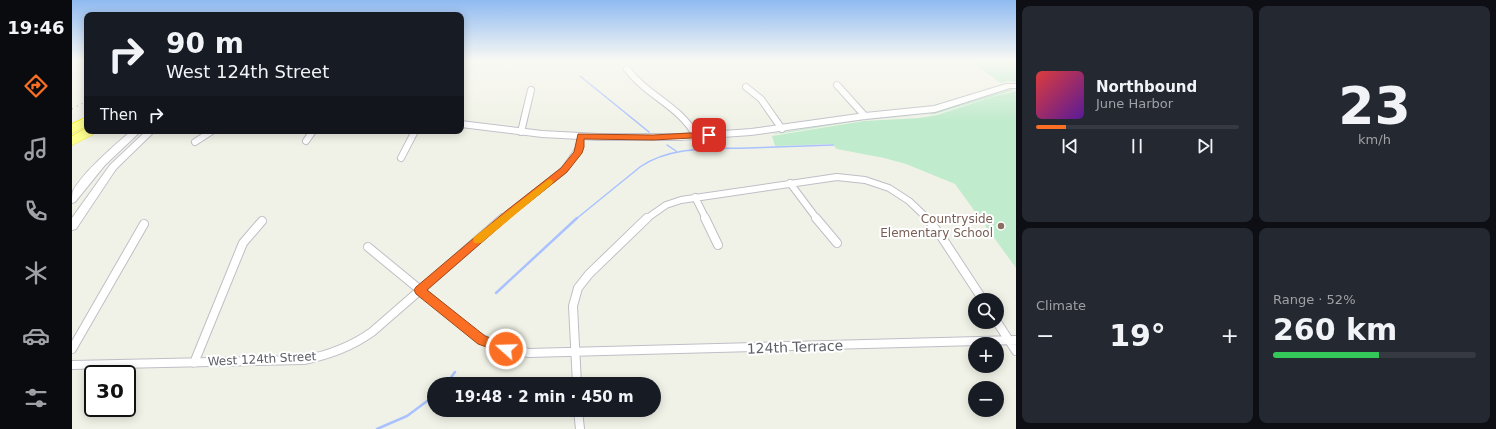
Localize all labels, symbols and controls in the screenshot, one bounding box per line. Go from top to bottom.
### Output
text: 19:46 [7,17,65,38]
text: 90 m [166,27,244,60]
icon: right [100,28,152,80]
text: West 124th Street [166,61,329,82]
icon: directions [22,72,50,100]
text: 23 [1338,76,1411,136]
text: Northbound [1096,78,1197,96]
text: June Harbor [1096,96,1173,111]
icon: right [145,104,167,126]
text: Then [100,106,137,124]
pin [692,118,726,152]
icon: arrive [698,124,720,146]
text: km/h [1358,132,1391,147]
icon: music [22,135,50,163]
icon: previous [1059,135,1081,157]
icon: pause [1126,135,1148,157]
icon: next [1194,135,1216,157]
icon: phone [22,197,50,225]
place label: Countryside Elementary School [880,212,993,240]
marker: Countryside Elementary School [996,221,1006,231]
icon: climate [22,259,50,287]
text: Range · 52% [1273,292,1356,307]
map controls [968,293,1004,417]
button: search [968,293,1004,329]
text: Climate [1036,298,1086,313]
text: 260 km [1273,312,1397,347]
text: 19° [1109,318,1166,353]
icon: car [22,322,50,350]
text: − [1036,323,1054,348]
text: + [1221,323,1239,348]
position arrow [485,328,527,370]
street label: 124th Terrace [747,337,843,357]
button: + [968,337,1004,373]
street label: West 124th Street [207,349,317,369]
speed limit sign: 30 [84,365,136,417]
button: − [968,381,1004,417]
icon: filters [22,384,50,412]
text: 19:48 · 2 min · 450 m [454,388,634,406]

